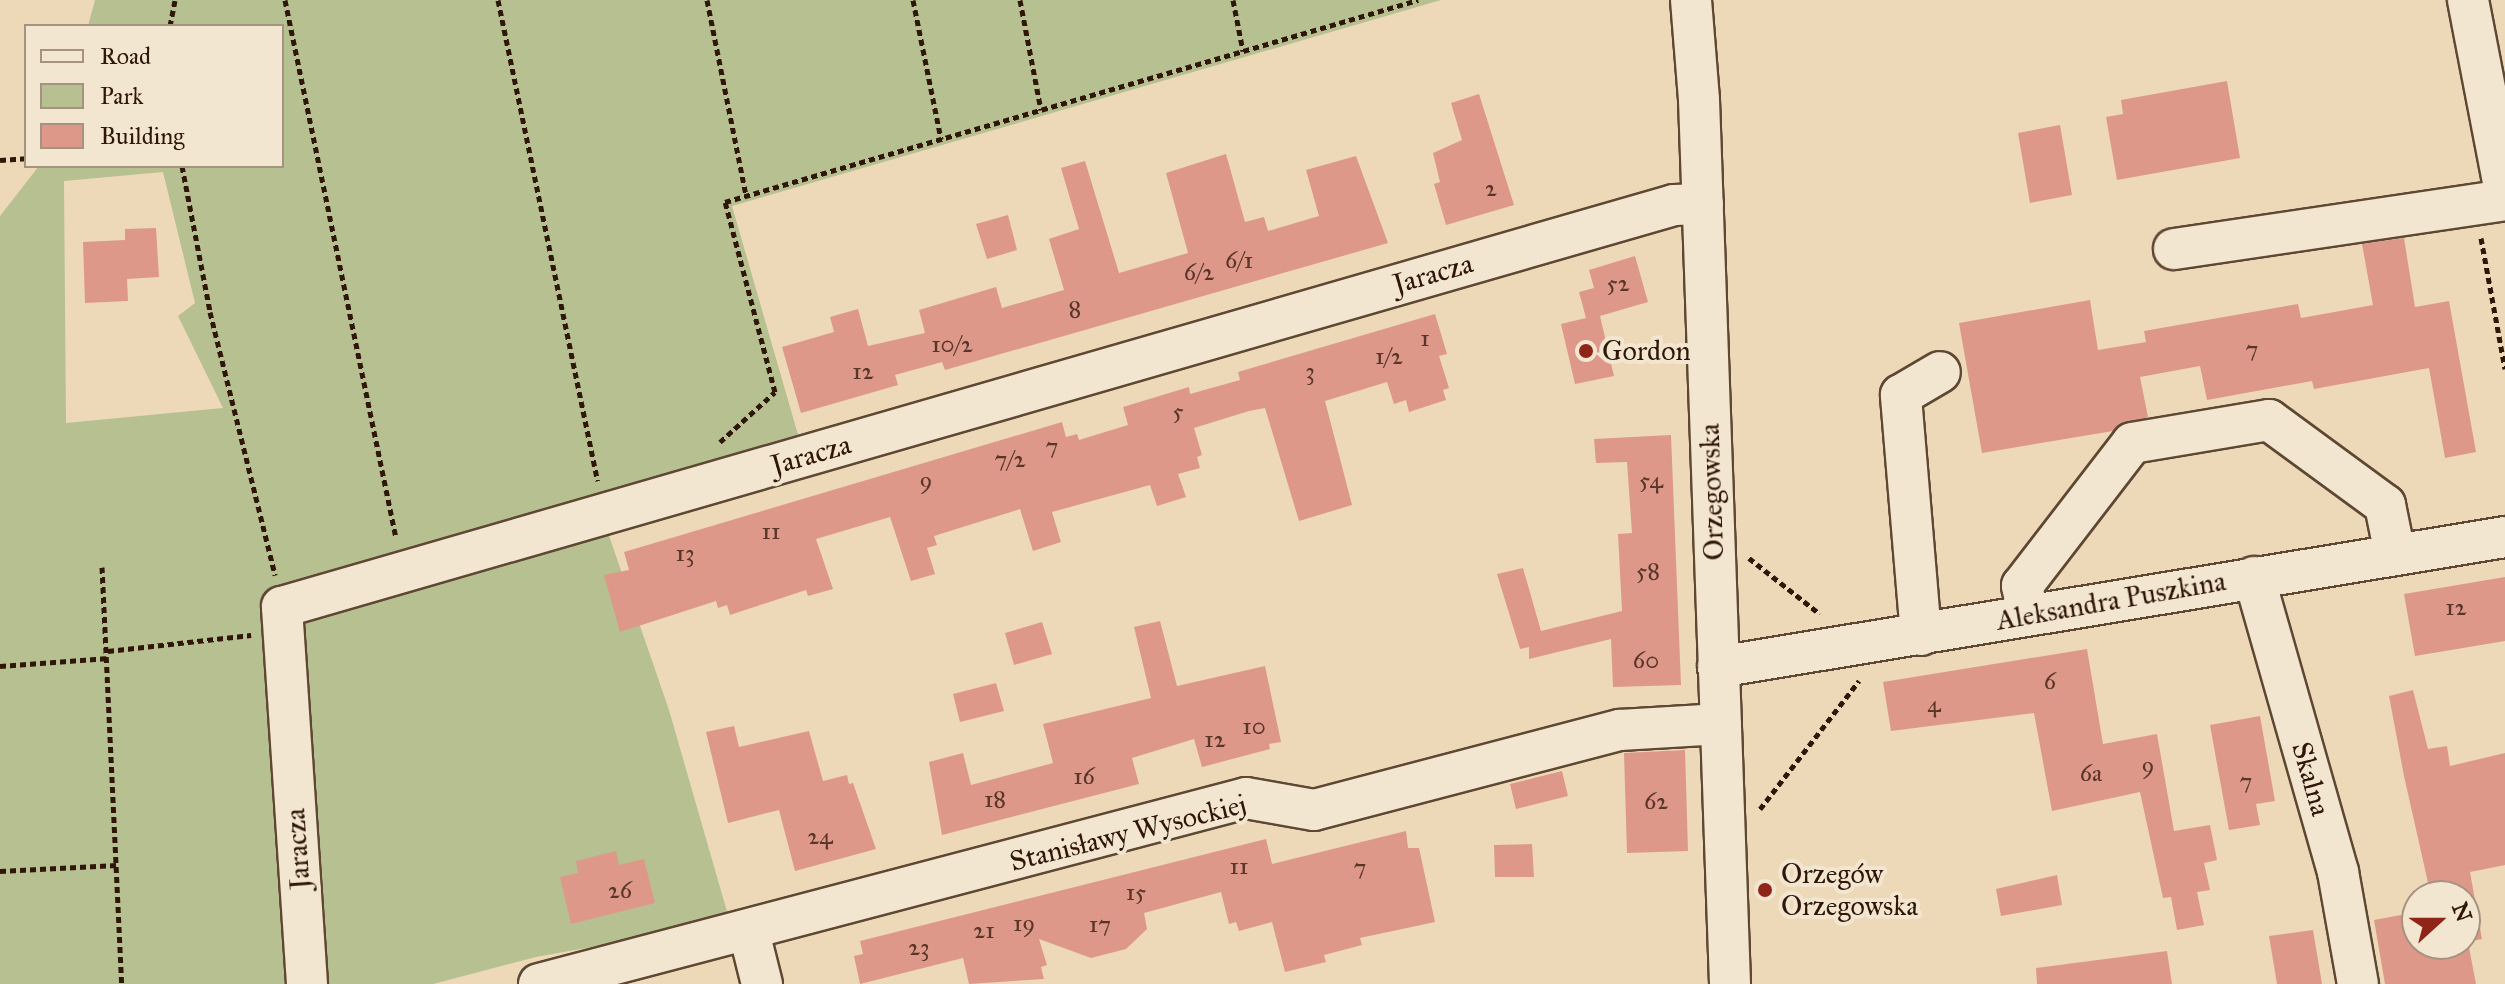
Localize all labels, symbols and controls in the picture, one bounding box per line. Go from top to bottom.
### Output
legend [24,24,284,168]
text: Road [100,41,151,71]
text: Park [100,81,143,111]
text: Building [100,121,185,151]
house number: 2 [1485,175,1497,203]
house number: 6/1 [1225,247,1253,275]
street label: Jaracza [1389,247,1477,301]
house number: 6/2 [1184,259,1214,287]
house number: 52 [1607,270,1629,298]
house number: 8 [1069,296,1081,324]
house number: 1 [1420,325,1430,353]
house number: 10/2 [931,331,973,359]
place label: Gordon [1602,334,1691,368]
house number: 7 [2246,336,2258,364]
marker: Gordon [1577,342,1595,360]
house number: 1/2 [1375,343,1403,371]
house number: 12 [852,358,874,386]
house number: 3 [1305,358,1315,386]
house number: 5 [1172,398,1184,426]
street label: Orzegowska [1693,423,1731,561]
street label: Jaracza [767,428,855,482]
house number: 7 [1046,433,1058,461]
house number: 7/2 [995,446,1025,474]
house number: 9 [920,467,932,495]
house number: 54 [1639,467,1663,495]
house number: 11 [762,518,780,546]
house number: 13 [675,540,695,568]
house number: 58 [1636,558,1660,586]
street label: Aleksandra Puszkina [1994,564,2228,638]
house number: 12 [2445,594,2467,622]
house number: 60 [1633,647,1659,675]
house number: 6 [2044,668,2056,696]
house number: 4 [1927,691,1941,719]
house number: 10 [1242,713,1266,741]
house number: 12 [1204,726,1226,754]
street label: Skalna [2284,738,2338,820]
house number: 9 [2142,752,2154,780]
house number: 6a [2080,760,2102,788]
house number: 16 [1073,763,1095,791]
house number: 7 [2240,768,2252,796]
house number: 18 [984,786,1006,814]
street label: Stanisławy Wysockiej [1006,787,1250,879]
house number: 62 [1644,788,1668,816]
street label: Jaracza [278,807,318,891]
house number: 24 [807,823,833,851]
house number: 11 [1230,853,1248,881]
house number: 7 [1354,854,1366,882]
place label: Orzegów Orzegowska [1781,857,1918,923]
house number: 26 [608,877,632,905]
house number: 15 [1126,879,1146,907]
north arrow [2401,880,2481,960]
marker: Orzegów Orzegowska [1756,881,1774,899]
text: N [2446,898,2478,925]
house number: 19 [1013,910,1035,938]
house number: 17 [1089,911,1111,939]
house number: 21 [973,917,995,945]
house number: 23 [908,934,930,962]

